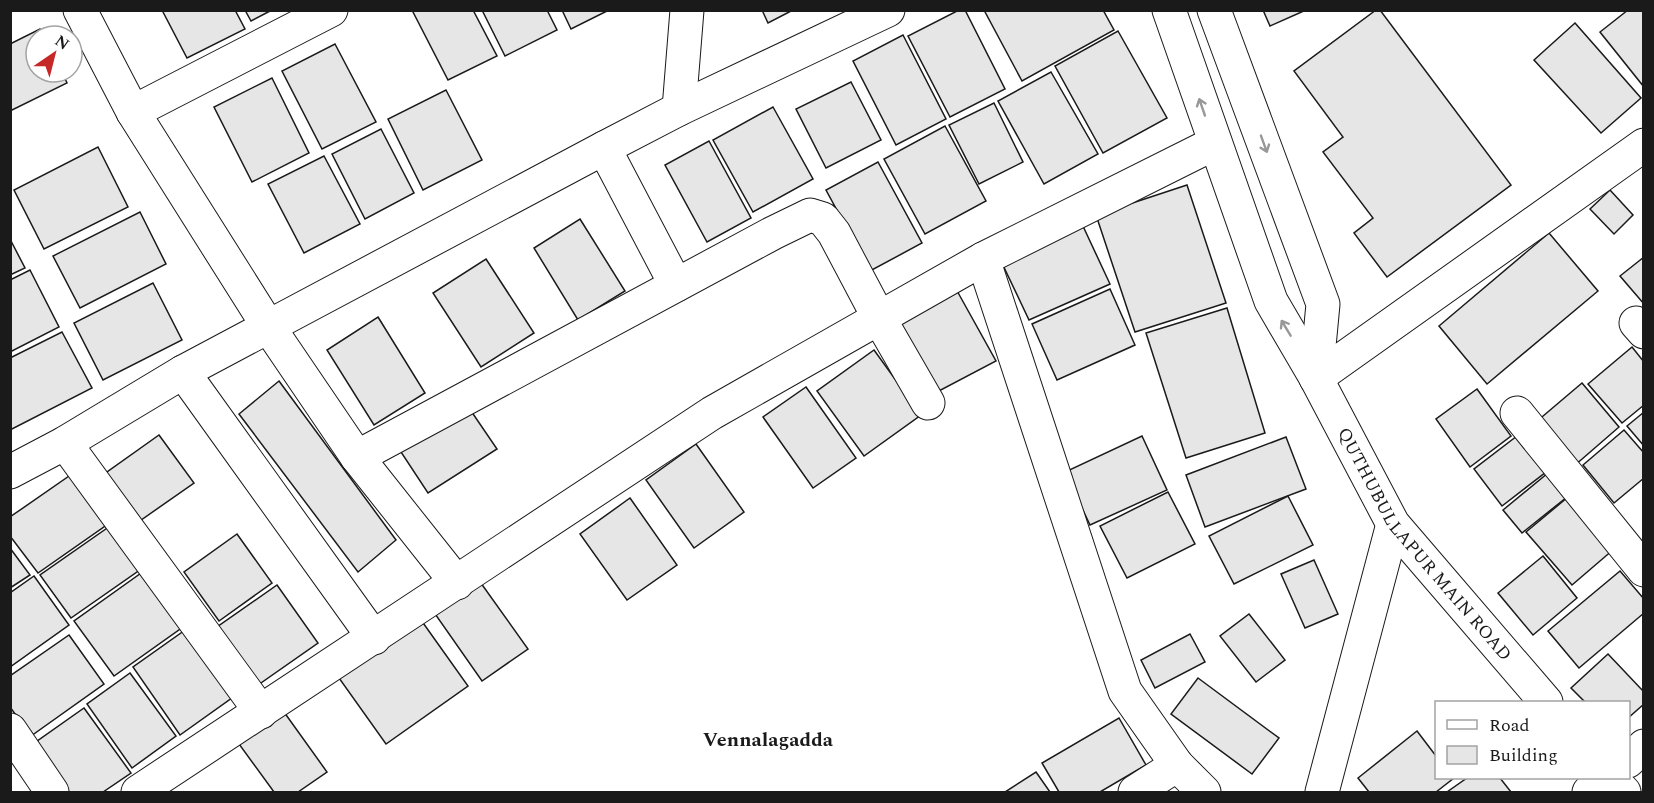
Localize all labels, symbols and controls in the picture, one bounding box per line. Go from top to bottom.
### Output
north arrow [24,24,84,84]
text: N [50,29,74,56]
one-way arrow [1196,98,1207,117]
one-way arrow [1259,134,1270,153]
one-way arrow [1280,320,1292,337]
street label: QUTHUBULLAPUR MAIN ROAD [1330,423,1518,667]
legend [1435,701,1630,779]
text: Road [1489,712,1530,739]
district label: Vennalagadda [703,725,834,755]
text: Building [1489,742,1558,769]

